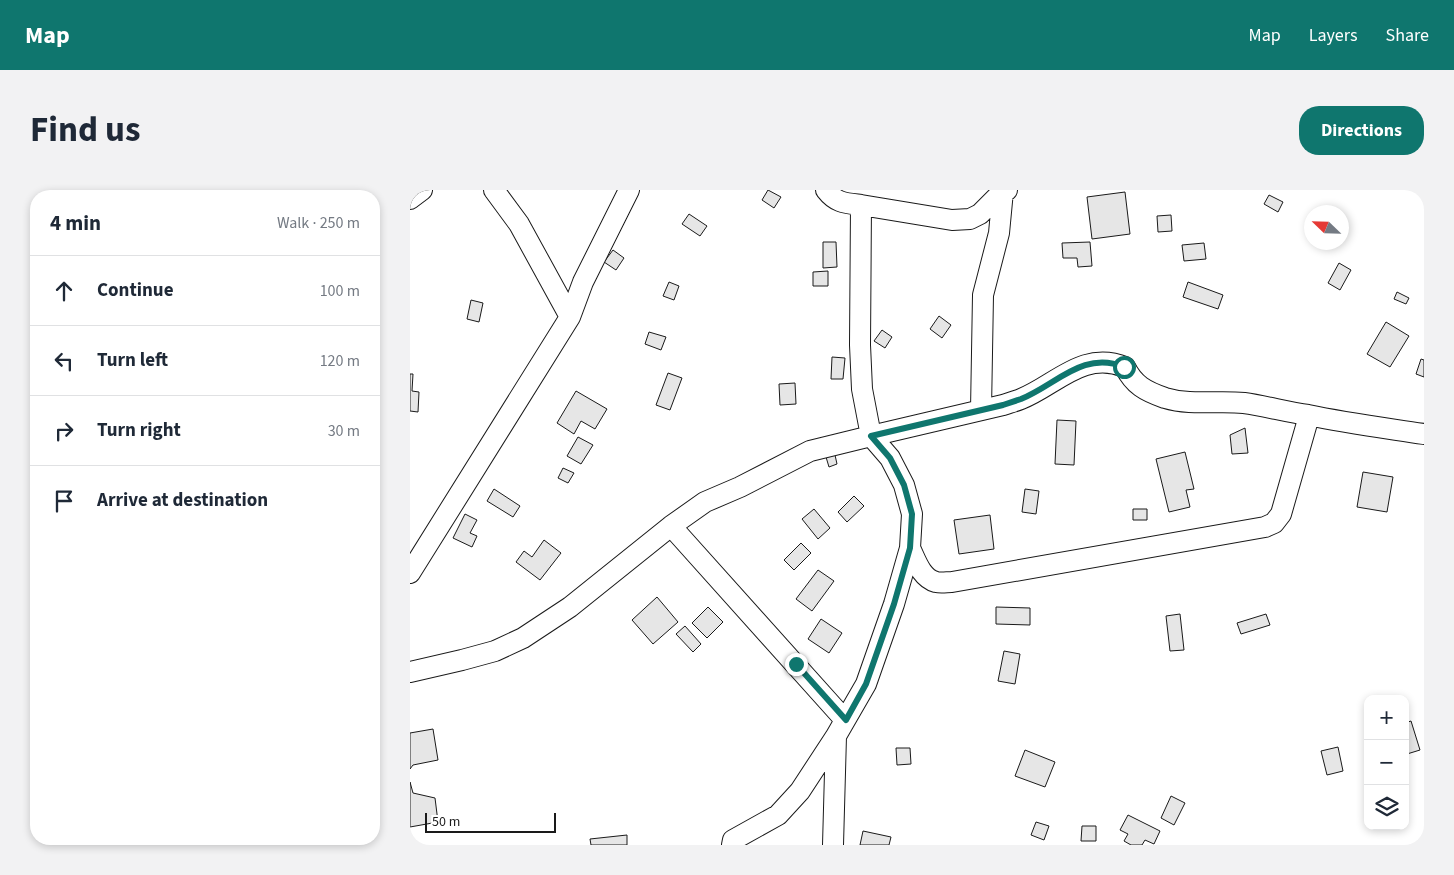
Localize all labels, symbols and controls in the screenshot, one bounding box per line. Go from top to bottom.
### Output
text: Map [25,18,70,53]
text: Map [1249,23,1281,48]
text: Layers [1309,23,1358,48]
text: Share [1386,23,1429,48]
text: Find us [30,105,140,155]
button: Directions [1299,106,1424,155]
north arrow [1304,205,1349,250]
text: 4 min [50,208,101,238]
text: Walk · 250 m [277,212,360,234]
icon: ahead [50,277,78,305]
text: Continue [97,277,174,304]
text: 100 m [320,280,360,302]
icon: left [50,347,78,375]
text: Turn left [97,347,168,374]
text: 120 m [320,350,360,372]
route start [1113,356,1136,379]
icon: right [50,417,78,445]
text: Turn right [97,417,181,444]
text: 30 m [328,420,360,442]
icon: arrive [50,487,78,515]
text: Arrive at destination [97,487,268,514]
route end [785,653,808,676]
map controls [1364,695,1409,830]
button: + [1364,695,1409,740]
button: − [1364,740,1409,785]
button: layers [1364,785,1409,830]
scale bar [425,810,556,833]
text: 50 m [432,812,460,832]

